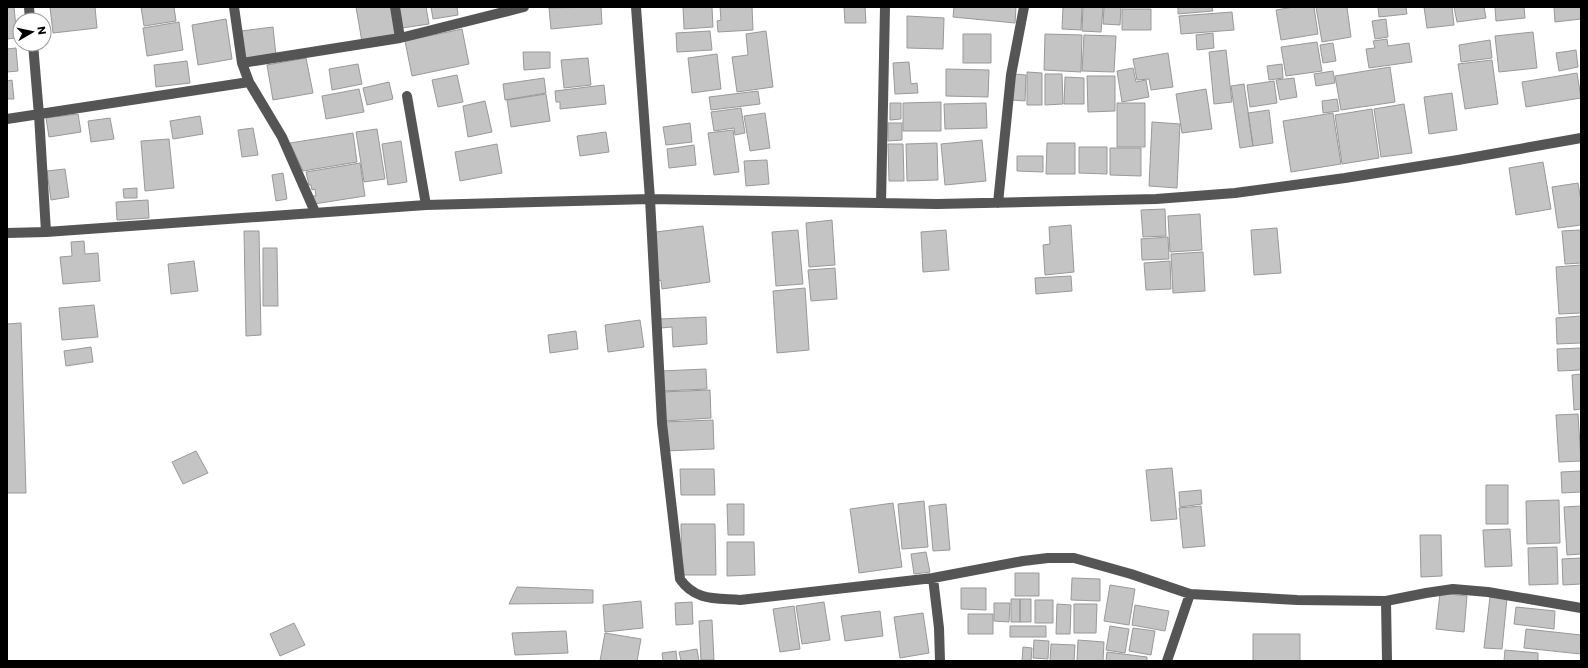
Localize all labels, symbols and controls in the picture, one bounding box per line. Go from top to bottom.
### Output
north arrow [12,12,52,52]
text: N [33,25,50,36]

